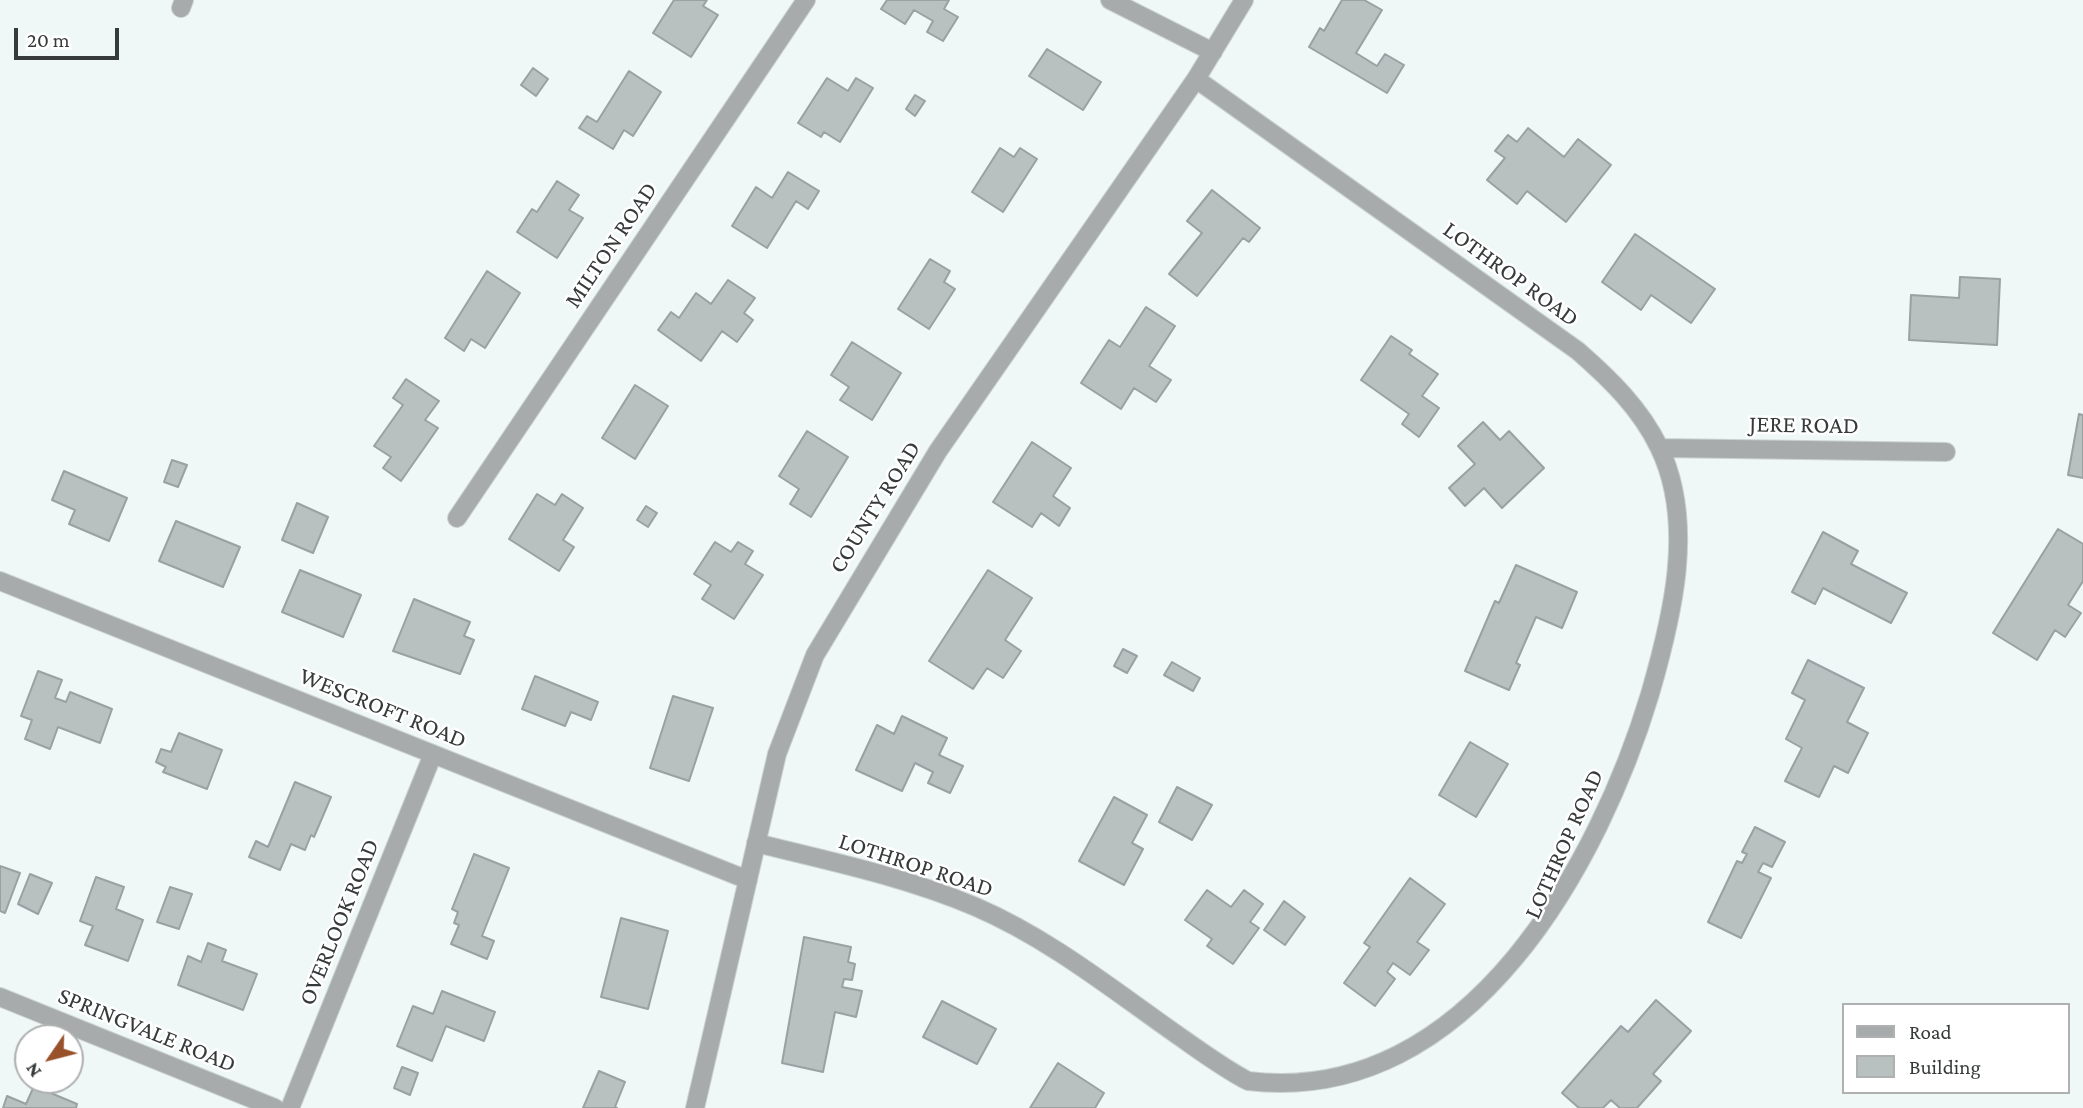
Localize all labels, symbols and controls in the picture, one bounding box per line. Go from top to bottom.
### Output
scale bar [18,14,122,58]
text: 20 m [27,28,70,52]
street label: MILTON ROAD [558,177,664,313]
street label: LOTHROP ROAD [1437,215,1585,333]
street label: JERE ROAD [1749,410,1859,440]
street label: COUNTY ROAD [823,436,927,578]
street label: WESCROFT ROAD [295,661,471,755]
street label: LOTHROP ROAD [1518,765,1610,923]
street label: LOTHROP ROAD [835,826,997,904]
street label: OVERLOOK ROAD [293,835,385,1009]
street label: SPRINGVALE ROAD [54,981,240,1079]
legend [1842,1003,2069,1094]
text: Road [1909,1020,1952,1044]
north arrow [14,1024,84,1094]
text: Building [1909,1055,1981,1079]
text: N [21,1059,45,1082]

